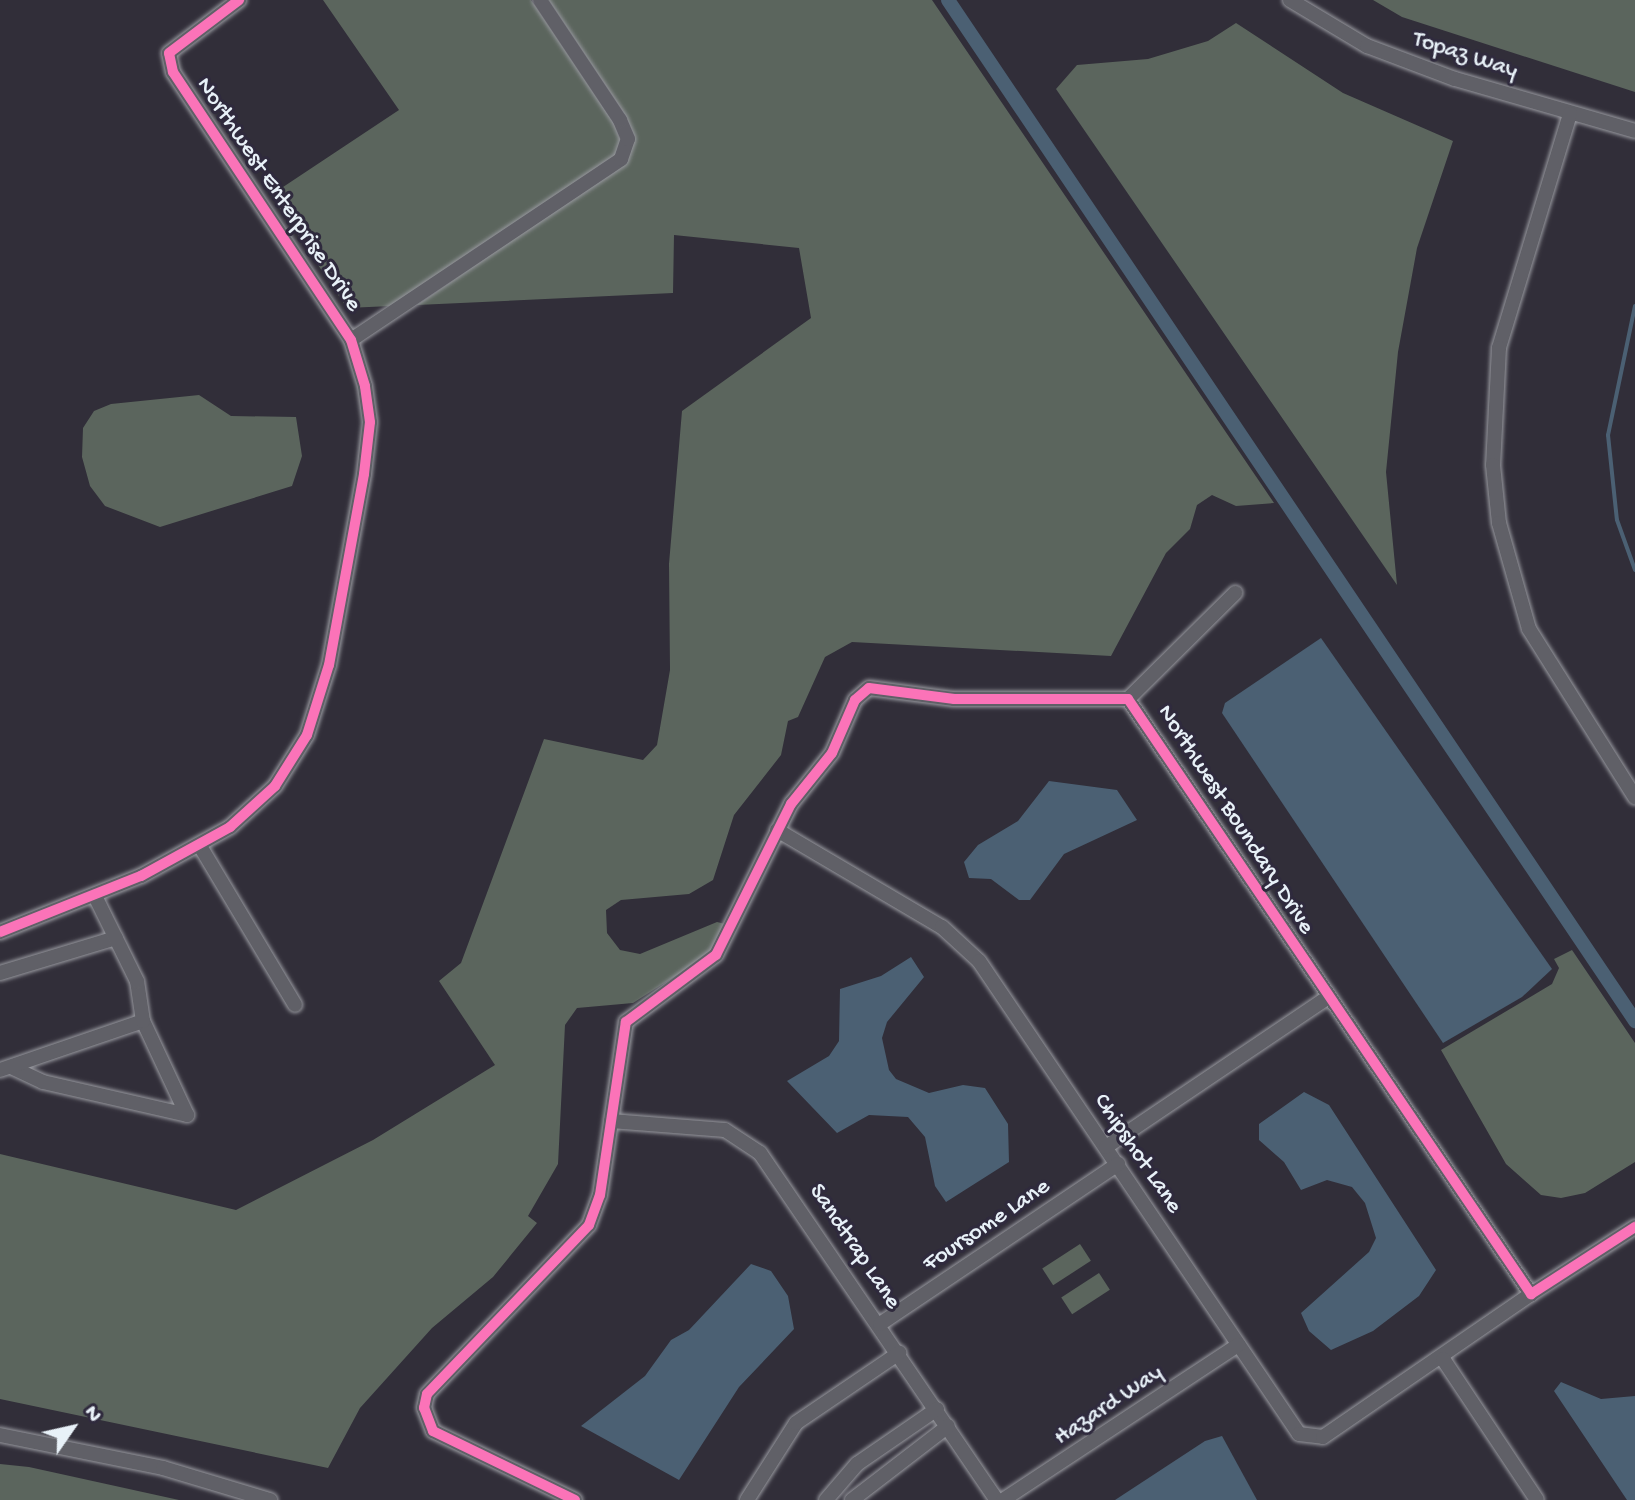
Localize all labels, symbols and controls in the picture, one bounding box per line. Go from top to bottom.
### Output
street label: Topaz Way [1409,26,1521,86]
street label: Northwest Enterprise Drive [189,72,367,318]
street label: Northwest Boundary Drive [1150,700,1320,940]
street label: Chipshot Lane [1086,1089,1188,1219]
street label: Foursome Lane [918,1173,1056,1279]
street label: Sandtrap Lane [802,1179,906,1315]
street label: Hazard Way [1049,1359,1169,1453]
north arrow [32,1388,112,1468]
text: N [77,1401,107,1428]

